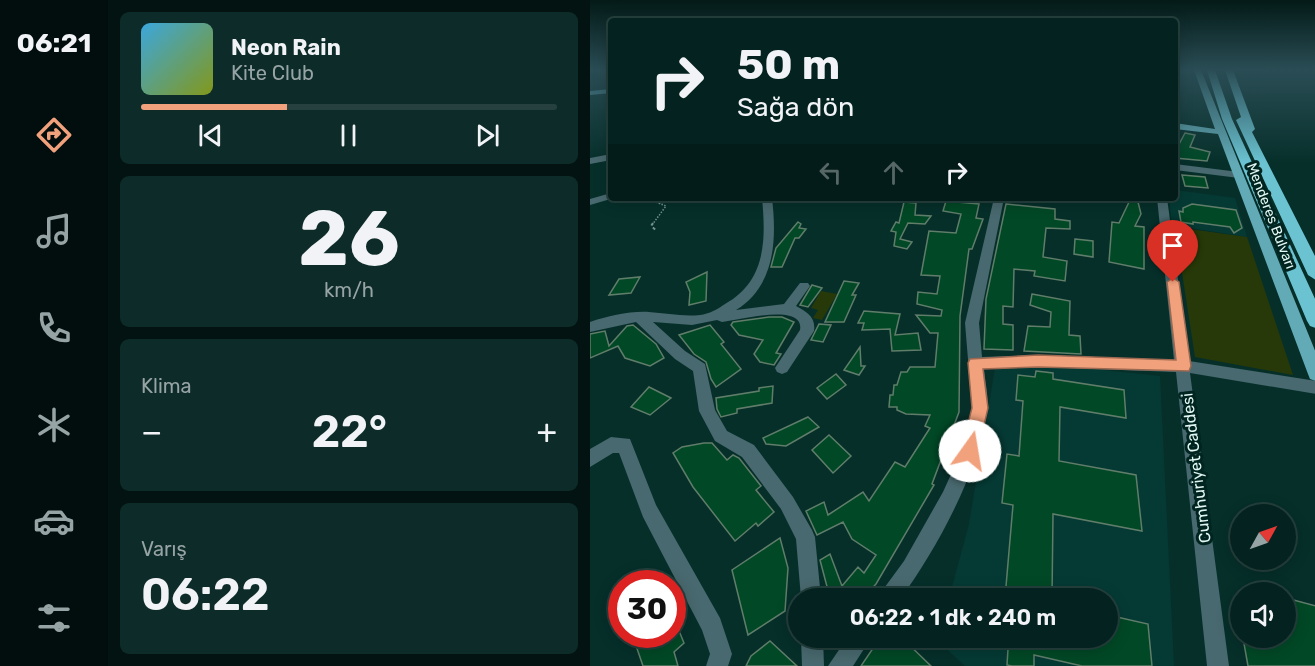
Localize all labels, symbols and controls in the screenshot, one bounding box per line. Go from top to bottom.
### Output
text: 06:21 [17,27,91,59]
text: Neon Rain [231,34,341,61]
text: 50 m [737,40,840,90]
icon: right [638,42,716,120]
text: Kite Club [231,61,314,85]
text: Sağa dön [737,91,854,123]
icon: directions [33,114,75,156]
icon: previous [194,119,227,152]
icon: pause [332,119,365,152]
icon: next [471,119,504,152]
icon: left [814,156,847,189]
icon: ahead [877,156,910,189]
icon: right [940,156,973,189]
street label: Menderes Bulvarı [1243,161,1299,271]
text: 26 [298,192,400,285]
icon: music [33,210,75,252]
pin [1147,220,1198,282]
icon: arrive [1156,229,1189,262]
text: km/h [324,278,374,302]
icon: phone [33,307,75,349]
text: Klima [141,374,192,398]
street label: Cumhuriyet Caddesi [1177,392,1215,544]
icon: climate [33,404,75,446]
text: 22° [312,405,387,458]
text: − [141,412,162,451]
text: + [536,412,557,451]
position arrow [938,419,1002,483]
icon: car [33,500,75,542]
north arrow [1230,504,1296,570]
map controls [1230,504,1296,648]
text: Varış [141,537,187,561]
text: 06:22 [141,568,270,621]
speed limit sign: 30 [608,570,686,648]
button: sound [1230,582,1296,648]
icon: filters [33,597,75,639]
text: 06:22 · 1 dk · 240 m [850,604,1056,631]

